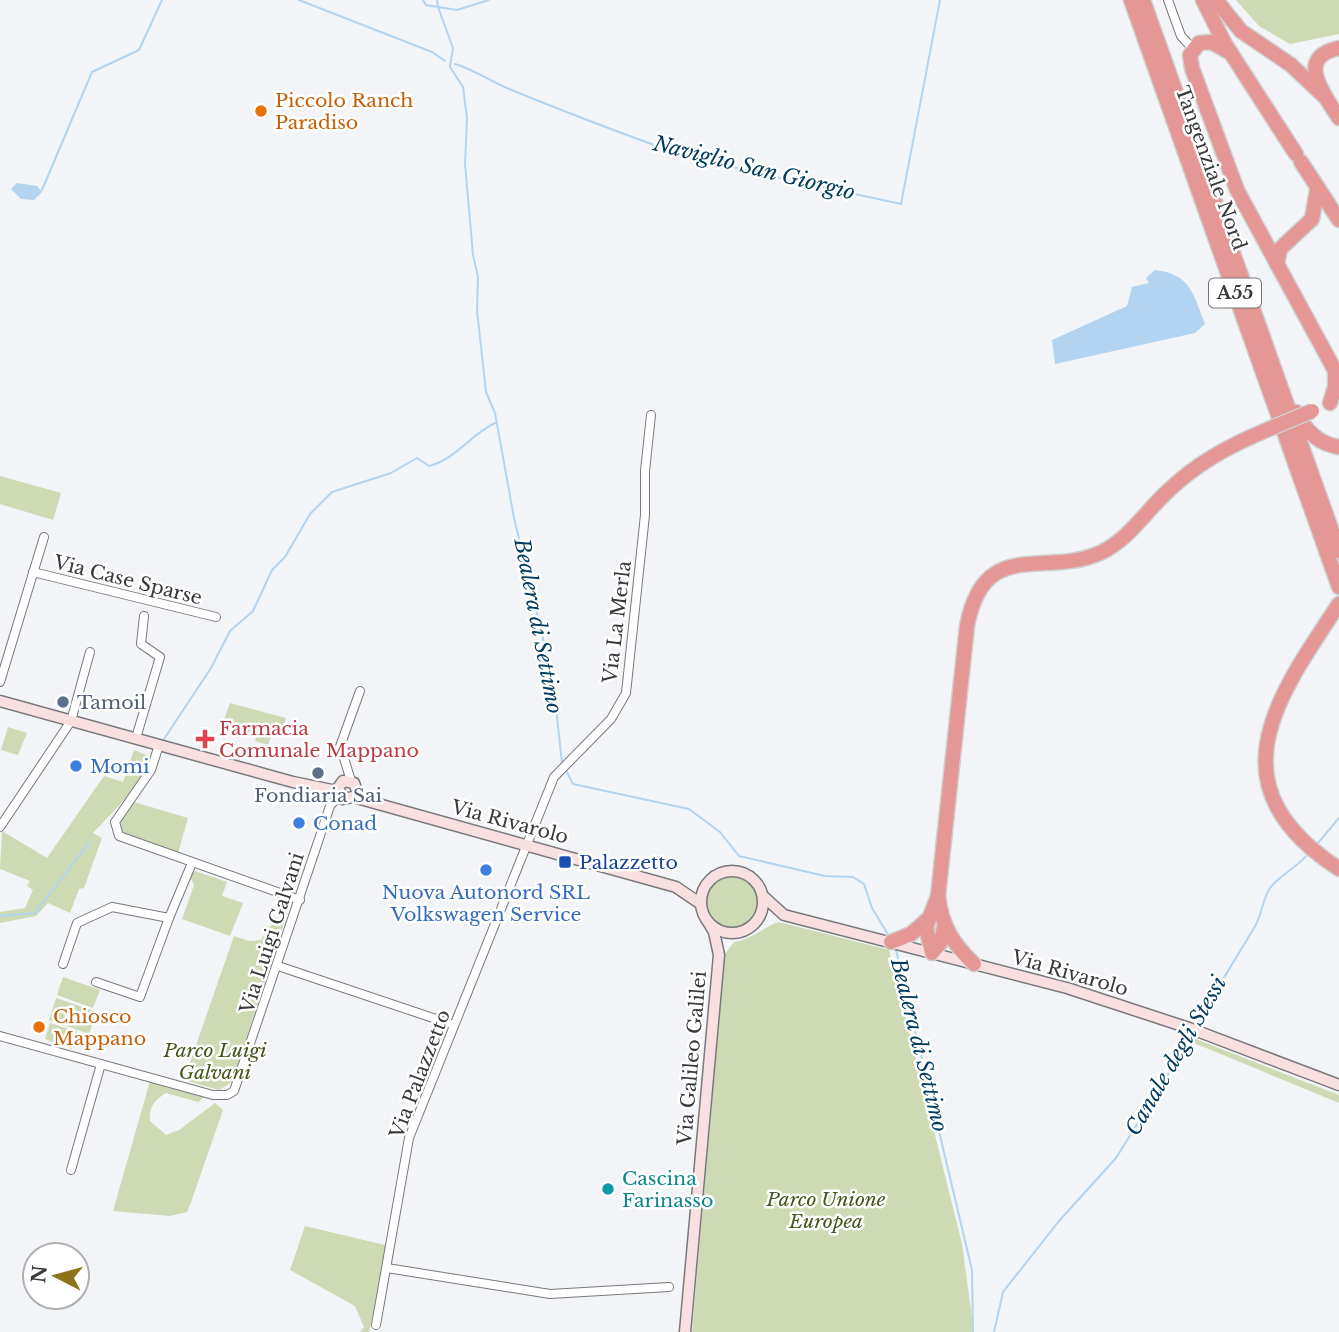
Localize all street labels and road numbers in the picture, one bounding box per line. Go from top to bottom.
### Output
street label: Tangenziale Nord [1171,83,1251,253]
road number: A55 [1209,278,1261,307]
street label: Via Case Sparse [51,550,204,610]
street label: Via La Merla [598,559,636,686]
street label: Via Rivarolo [448,795,571,849]
street label: Via Luigi Galvani [235,849,309,1017]
street label: Via Rivarolo [1008,945,1131,1001]
street label: Via Galileo Galilei [673,969,711,1147]
street label: Via Palazzetto [385,1006,455,1142]

